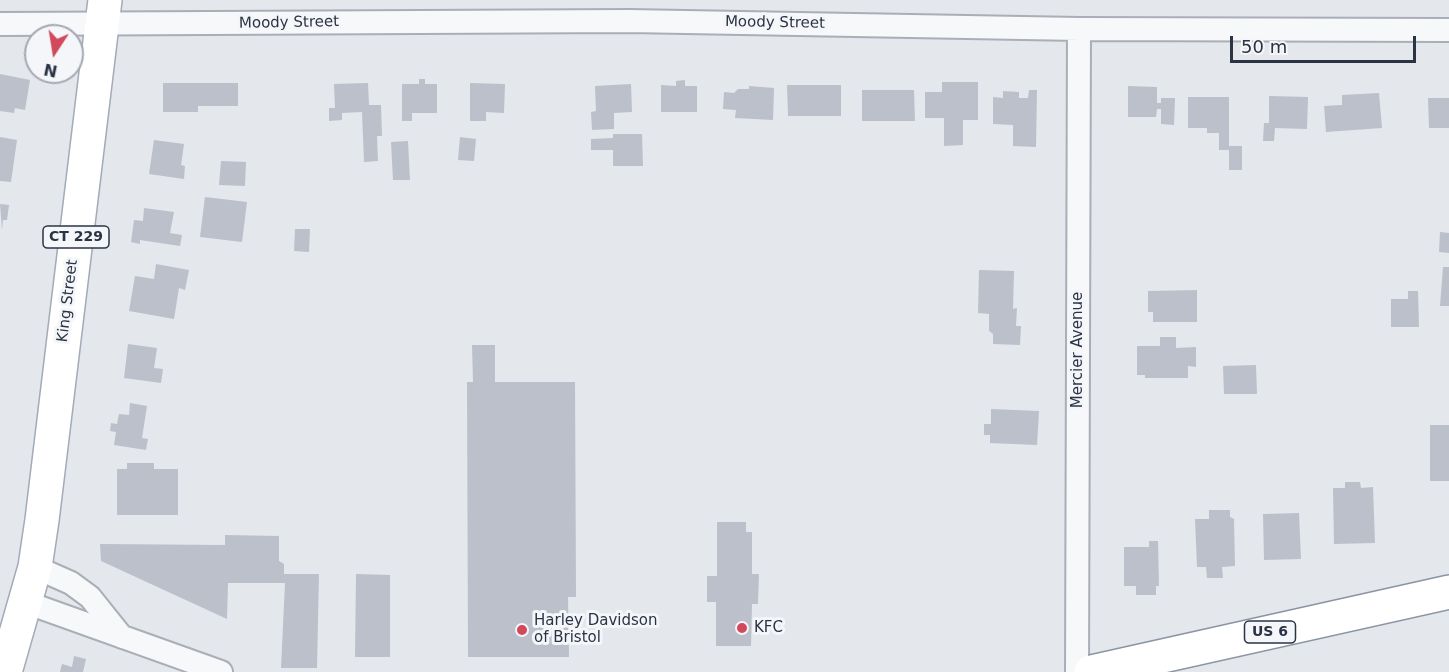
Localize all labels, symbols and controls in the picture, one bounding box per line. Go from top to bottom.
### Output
street label: Moody Street [239,13,339,33]
street label: Moody Street [725,13,825,33]
north arrow [24,24,84,84]
scale bar [1233,24,1419,62]
text: 50 m [1241,36,1287,57]
text: N [42,59,59,81]
road number: CT 229 [43,226,109,248]
street label: King Street [54,259,82,343]
street label: Mercier Avenue [1069,292,1087,408]
place label: Harley Davidson of Bristol [534,612,657,647]
place label: KFC [754,619,783,637]
marker: KFC [735,621,749,635]
road number: US 6 [1244,621,1296,643]
marker: Harley Davidson of Bristol [515,623,529,637]

